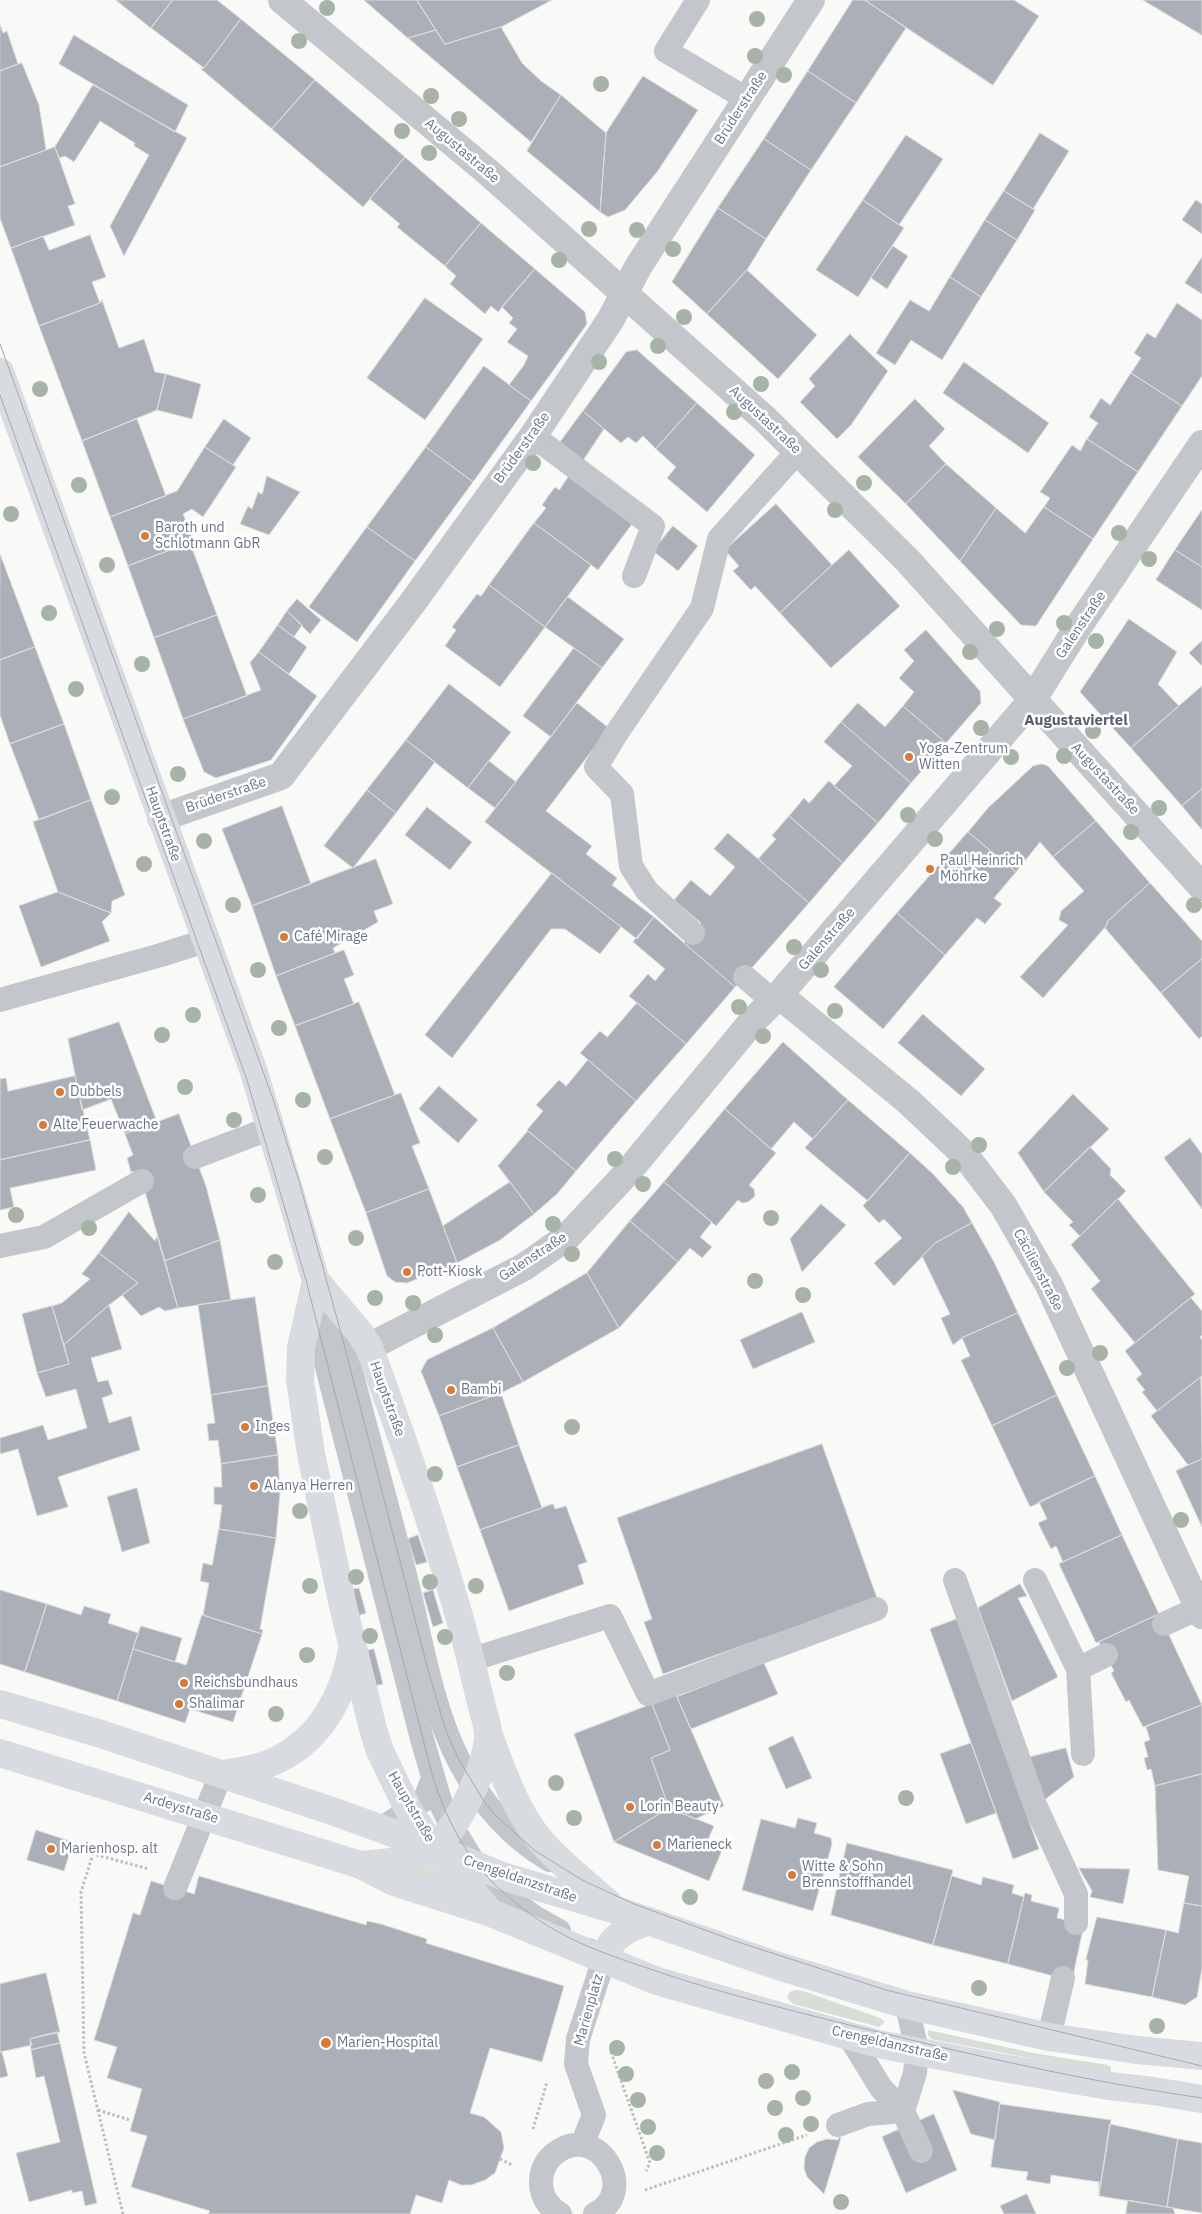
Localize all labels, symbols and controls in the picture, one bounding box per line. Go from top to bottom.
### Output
street label: Brüderstraße [711,68,771,148]
street label: Augustastraße [421,115,503,187]
street label: Augustastraße [726,382,804,458]
street label: Brüderstraße [491,409,553,487]
place label: Baroth und Schlotmann GbR [155,520,260,552]
marker: Baroth und Schlotmann GbR [139,530,151,542]
street label: Galenstraße [1052,588,1110,662]
district label: Augustaviertel [1024,712,1128,730]
street label: Augustastraße [1067,740,1143,818]
place label: Yoga-Zentrum Witten [919,741,1008,774]
marker: Yoga-Zentrum Witten [903,751,915,763]
street label: Brüderstraße [184,773,268,817]
street label: Hauptstraße [142,784,184,864]
place label: Paul Heinrich Möhrke [940,853,1024,886]
marker: Paul Heinrich Möhrke [924,863,936,875]
street label: Galenstraße [795,904,859,974]
place label: Café Mirage [294,929,368,945]
marker: Café Mirage [278,931,290,943]
place label: Dubbels [70,1084,122,1100]
marker: Dubbels [54,1086,66,1098]
place label: Alte Feuerwache [53,1117,158,1133]
marker: Alte Feuerwache [37,1119,49,1131]
street label: Cäcilienstraße [1009,1226,1067,1314]
street label: Galenstraße [496,1229,570,1285]
place label: Pott-Kiosk [417,1264,482,1280]
marker: Pott-Kiosk [401,1266,413,1278]
street label: Hauptstraße [366,1359,408,1439]
place label: Bambi [461,1382,501,1398]
marker: Bambi [445,1384,457,1396]
place label: Inges [255,1419,290,1435]
marker: Inges [239,1421,251,1433]
place label: Alanya Herren [264,1478,353,1494]
marker: Alanya Herren [248,1480,260,1492]
place label: Reichsbundhaus [194,1675,298,1691]
marker: Reichsbundhaus [178,1677,190,1689]
place label: Shalimar [189,1696,245,1712]
marker: Shalimar [173,1698,185,1710]
street label: Hauptstraße [384,1769,438,1845]
street label: Ardeystraße [141,1789,221,1827]
place label: Lorin Beauty [640,1799,719,1815]
marker: Lorin Beauty [624,1801,636,1813]
place label: Marieneck [667,1837,732,1853]
marker: Marieneck [651,1839,663,1851]
place label: Marienhosp. alt [61,1841,158,1857]
marker: Marienhosp. alt [45,1843,57,1855]
street label: Crengeldanzstraße [461,1852,579,1906]
place label: Witte & Sohn Brennstoffhandel [802,1859,911,1891]
marker: Witte & Sohn Brennstoffhandel [786,1869,798,1881]
street label: Marienplatz [571,1972,607,2048]
street label: Crengeldanzstraße [830,2022,950,2066]
place label: Marien-Hospital [337,2035,438,2051]
marker: Marien-Hospital [319,2036,333,2050]

